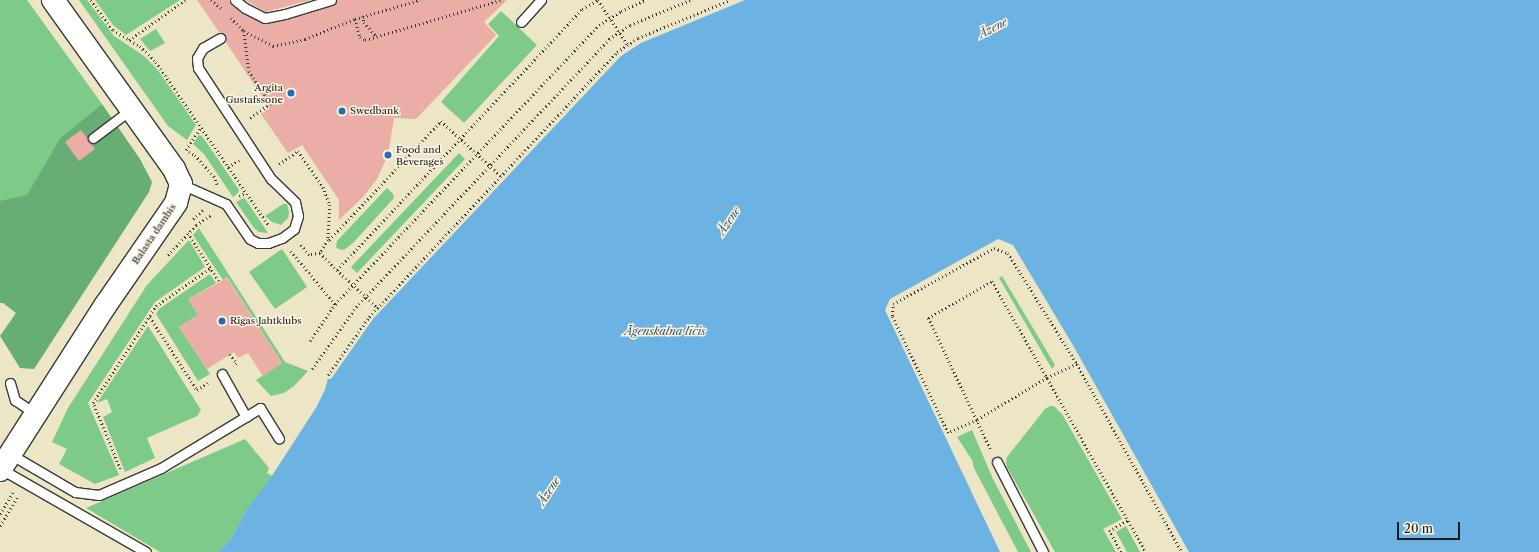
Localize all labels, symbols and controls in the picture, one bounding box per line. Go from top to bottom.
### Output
water label: Āzene [976,15,1010,41]
place label: Argita Gustafssone [225,81,283,104]
marker: Argita Gustafssone [286,88,296,98]
place label: Swedbank [350,105,399,117]
marker: Swedbank [337,106,347,116]
place label: Food and Beverages [396,143,444,166]
marker: Food and Beverages [383,150,393,160]
street label: Balasta dambis [129,201,179,267]
water label: Āzene [715,205,743,237]
place label: Rīgas Jahtklubs [230,315,302,327]
marker: Rīgas Jahtklubs [217,316,227,326]
water label: Āgenskalna līcis [624,324,706,338]
water label: Āzene [535,475,563,507]
scale bar [1399,514,1462,540]
text: 20 m [1404,521,1433,536]

